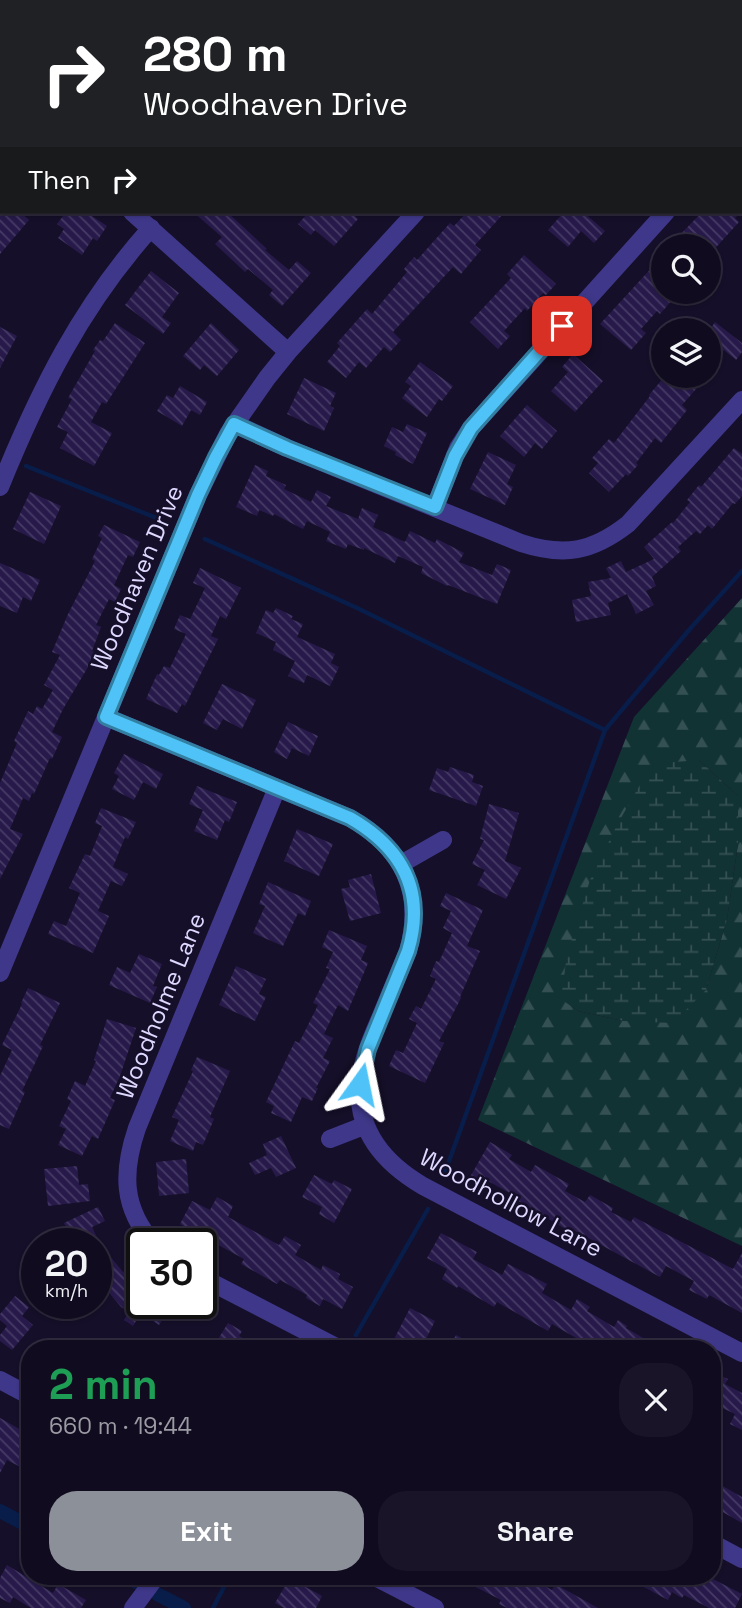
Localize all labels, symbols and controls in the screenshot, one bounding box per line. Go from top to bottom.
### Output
text: 280 m [143,23,288,85]
icon: right [28,28,119,119]
text: Woodhaven Drive [143,84,408,124]
icon: right [105,161,143,199]
text: Then [28,163,91,197]
map controls [651,234,721,388]
button: search [651,234,721,304]
pin [532,296,592,356]
icon: arrive [543,307,581,345]
button: layers [651,318,721,388]
street label: Woodhaven Drive [83,480,190,675]
street label: Woodholme Lane [109,908,212,1103]
position arrow [323,1047,397,1121]
street label: Woodhollow Lane [414,1141,608,1264]
speed limit sign: 30 [126,1228,217,1319]
text: 20 [45,1242,88,1286]
text: km/h [45,1279,88,1302]
text: 2 min [49,1358,158,1411]
button: close [619,1363,693,1437]
text: 660 m · 19:44 [49,1411,192,1441]
button: Exit [49,1491,364,1571]
button: Share [378,1491,693,1571]

